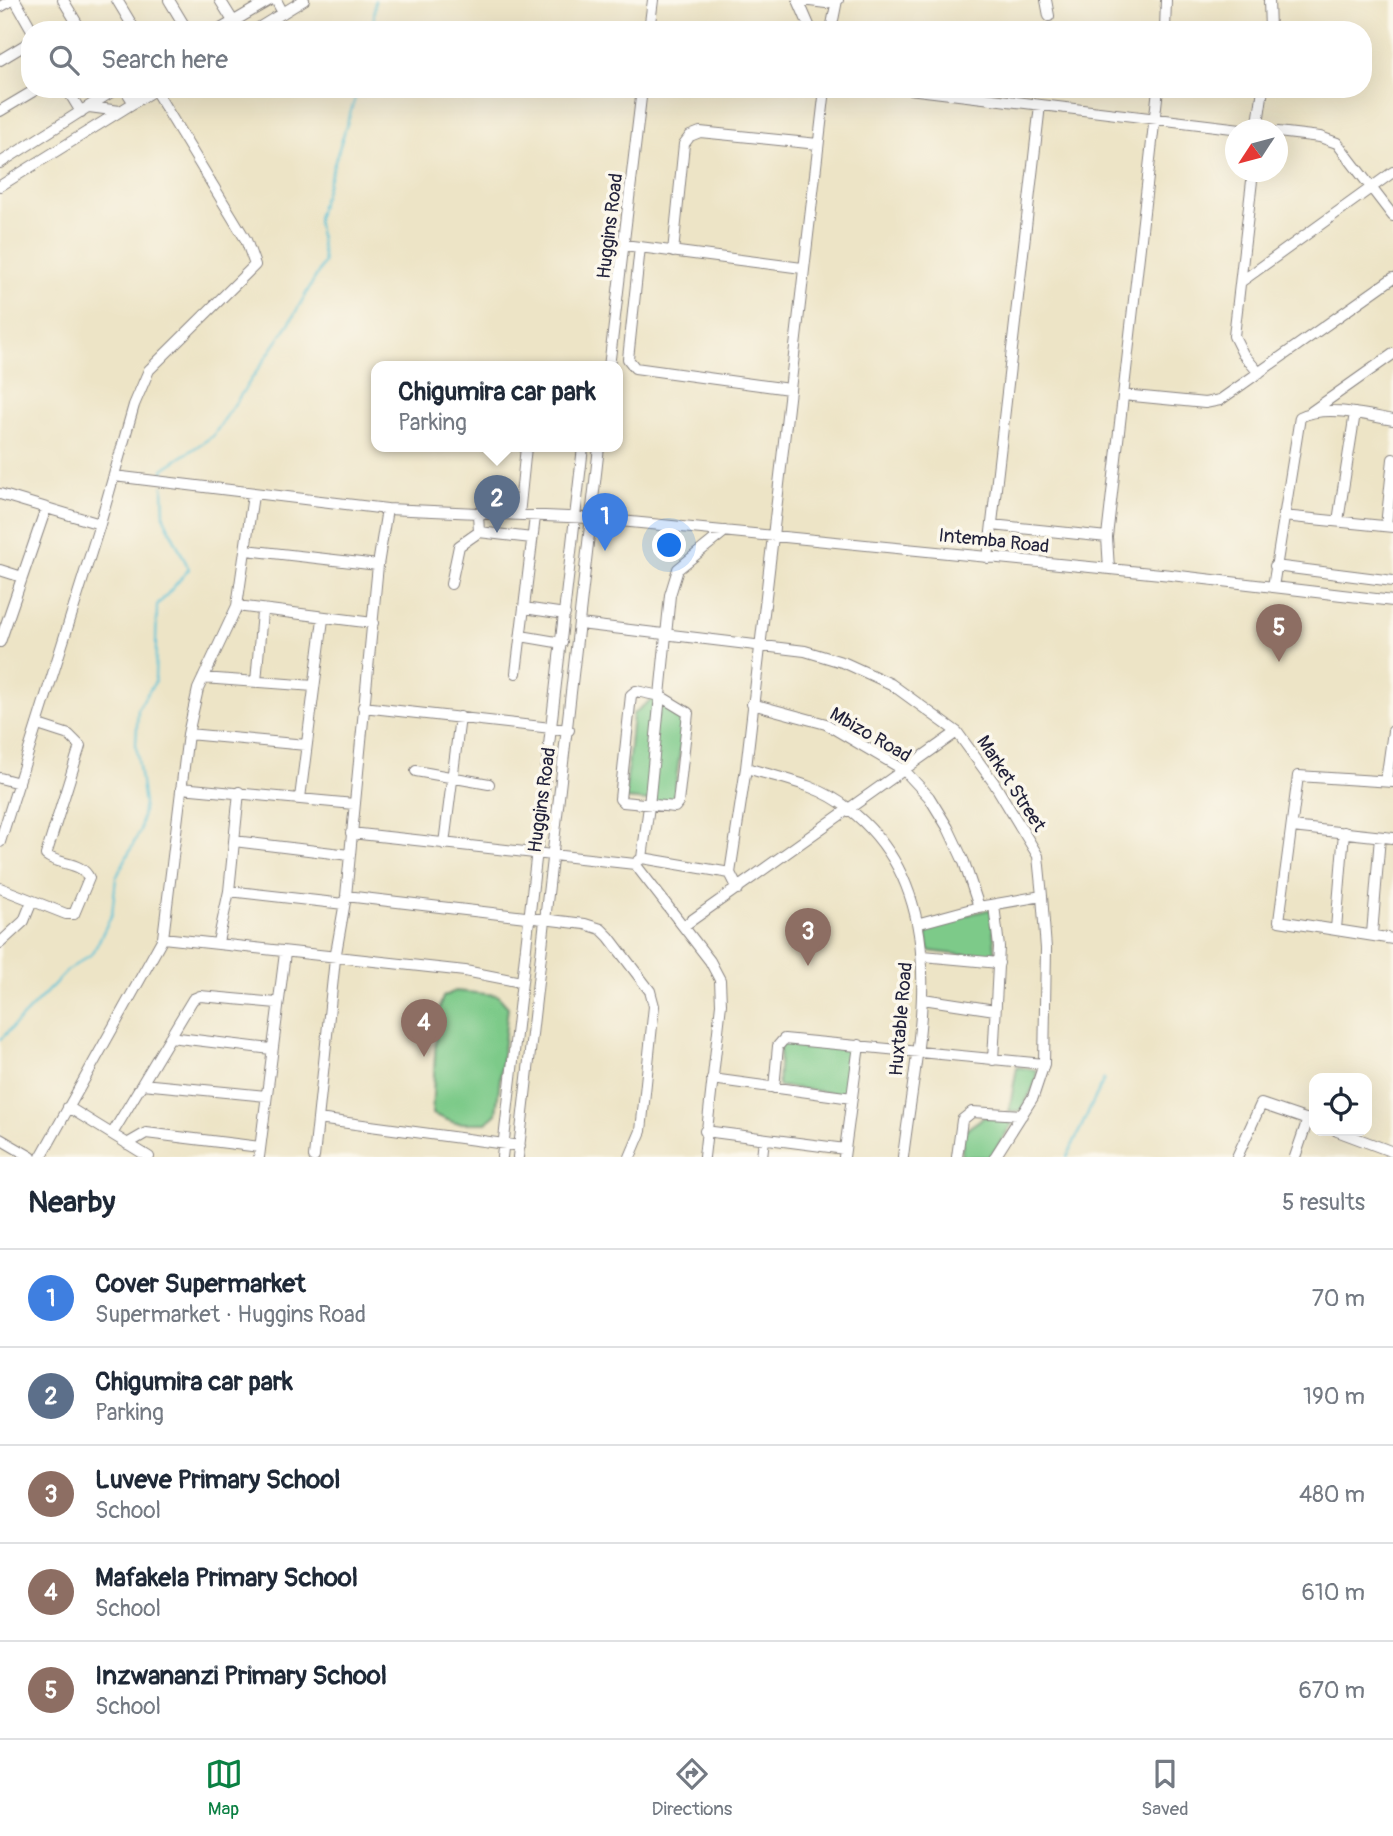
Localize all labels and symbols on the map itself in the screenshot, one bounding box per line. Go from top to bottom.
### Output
north arrow [1225,119,1288,182]
street label: Huggins Road [592,172,628,280]
pin: 2 [474,475,520,533]
pin: 1 [582,493,628,551]
street label: Intemba Road [937,523,1050,559]
your location [652,528,686,562]
pin: 5 [1256,604,1302,662]
street label: Mbizo Road [826,702,915,768]
street label: Market Street [971,731,1051,836]
street label: Huggins Road [523,746,561,854]
pin: 3 [785,908,831,966]
street label: Huxtable Road [884,961,918,1077]
pin: 4 [401,999,447,1057]

